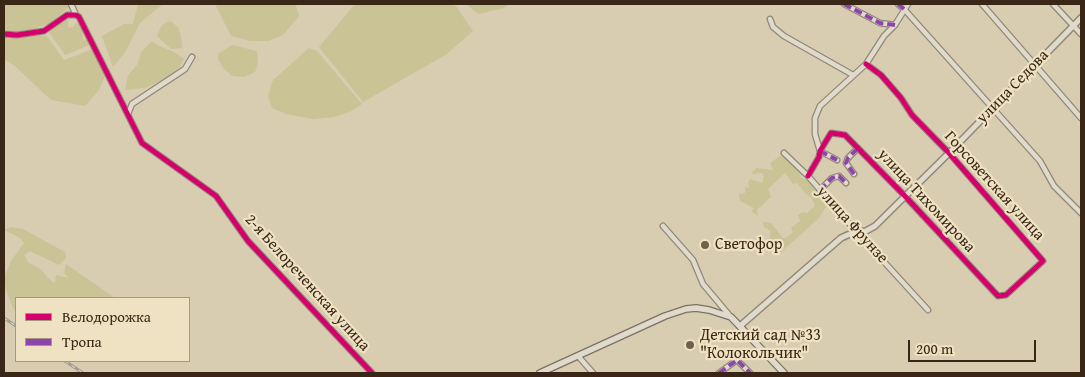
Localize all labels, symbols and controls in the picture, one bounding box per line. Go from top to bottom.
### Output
street label: улица Седова [973,46,1053,128]
street label: Горсоветская улица [940,127,1048,245]
street label: улица Тихомирова [873,145,979,257]
street label: улица Фрунзе [812,182,892,268]
street label: 2-я Белореченская улица [240,211,374,355]
place label: Светофор [715,235,782,255]
marker: Светофор [699,239,711,251]
legend [15,297,190,362]
text: Велодорожка [62,306,151,327]
place label: Детский сад №33 "Колокольчик" [700,326,821,364]
scale bar [910,330,1038,362]
text: Тропа [62,331,102,352]
text: 200 m [916,338,953,359]
marker: Детский сад №33 "Колокольчик" [684,339,696,351]

